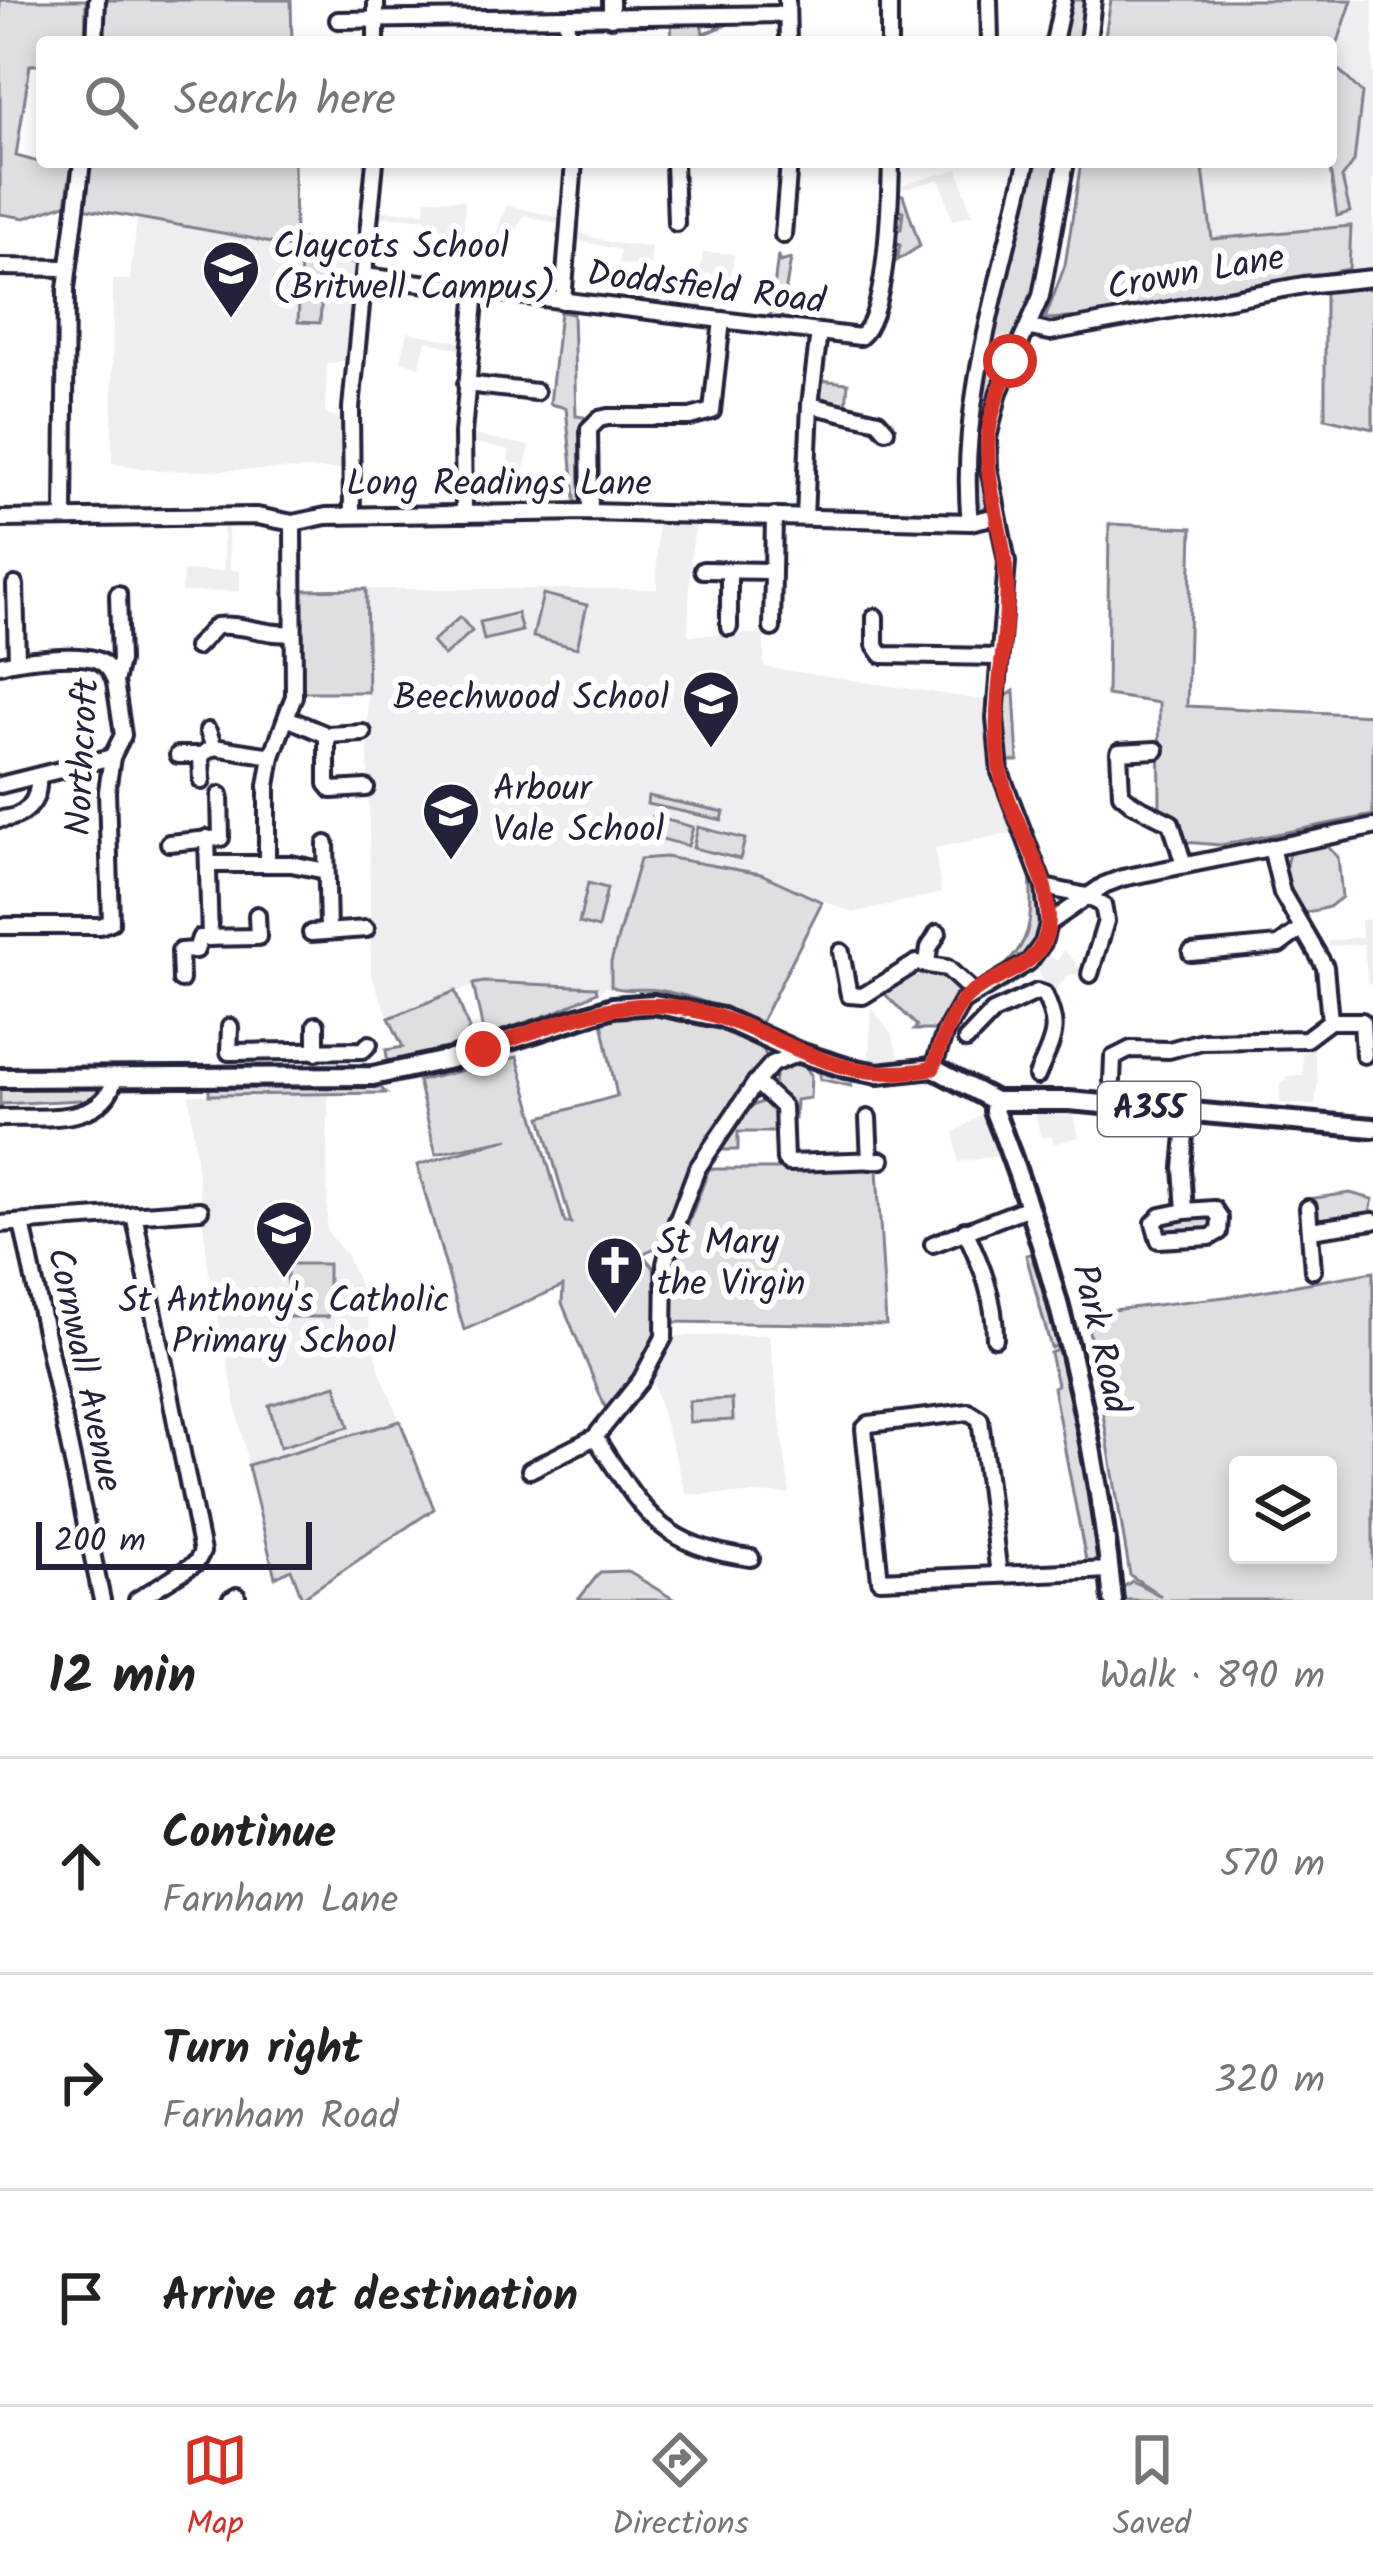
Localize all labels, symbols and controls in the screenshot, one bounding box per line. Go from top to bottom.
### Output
search box [36,36,1337,168]
text: Search here [174,66,396,138]
icon: search [78,69,144,135]
place label: Claycots School (Britwell Campus) [273,220,555,318]
street label: Crown Lane [1103,230,1289,318]
school or university icon: Claycots School (Britwell Campus) [200,238,262,320]
street label: Doddsfield Road [584,246,829,332]
route start [983,334,1037,388]
street label: Long Readings Lane [346,457,652,514]
school or university icon: Beechwood School [680,668,742,750]
place label: Beechwood School [393,671,669,728]
street label: Northcroft [51,676,117,837]
place label: Arbour Vale School [493,762,665,860]
school or university icon: Arbour Vale School [420,780,482,862]
route end [456,1022,510,1076]
road number: A355 [1098,1082,1200,1136]
school or university icon: St Anthony's Catholic Primary School [253,1198,315,1280]
place label: St Mary the Virgin [657,1216,805,1314]
church icon: St Mary the Virgin [584,1234,646,1316]
street label: Cornwall Avenue [29,1243,137,1497]
street label: Park Road [1054,1259,1144,1420]
place label: St Anthony's Catholic Primary School [119,1274,449,1372]
map controls [1229,1456,1337,1564]
button: layers [1229,1456,1337,1564]
scale bar [36,1516,312,1569]
text: 200 m [54,1516,146,1569]
text: 12 min [48,1638,196,1719]
text: Walk · 890 m [1099,1647,1325,1709]
text: Continue [162,1799,336,1871]
icon: ahead [48,1833,114,1899]
text: 570 m [1220,1835,1325,1897]
text: Farnham Lane [162,1871,398,1933]
text: Turn right [162,2015,362,2087]
icon: right [48,2049,114,2115]
text: 320 m [1214,2051,1325,2113]
text: Farnham Road [162,2087,398,2149]
text: Arrive at destination [162,2262,578,2334]
icon: arrive [48,2265,114,2331]
tab: Map [182,2427,248,2552]
tab: Directions [612,2427,749,2552]
tab: Saved [1113,2427,1191,2552]

